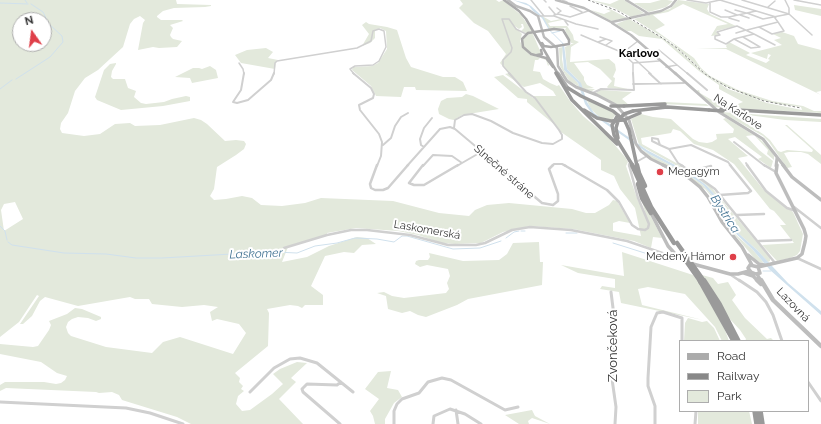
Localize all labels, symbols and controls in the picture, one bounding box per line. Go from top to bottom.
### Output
north arrow [12,12,52,52]
text: N [24,14,35,28]
district label: Karlovo [619,47,659,61]
street label: Na Karlove [711,91,765,133]
street label: Slnečné stráne [471,142,537,202]
place label: Megagym [668,165,720,179]
marker: Megagym [655,167,665,177]
water label: Bystrica [707,192,743,236]
street label: Laskomerská [393,218,461,242]
water label: Laskomer [229,246,283,262]
place label: Medený Hámor [646,250,725,264]
marker: Medený Hámor [728,252,738,262]
street label: Lazovná [774,285,812,325]
street label: Zvončeková [605,310,621,382]
legend [679,340,809,412]
text: Road [717,349,746,363]
text: Railway [717,369,759,383]
text: Park [717,389,742,403]

